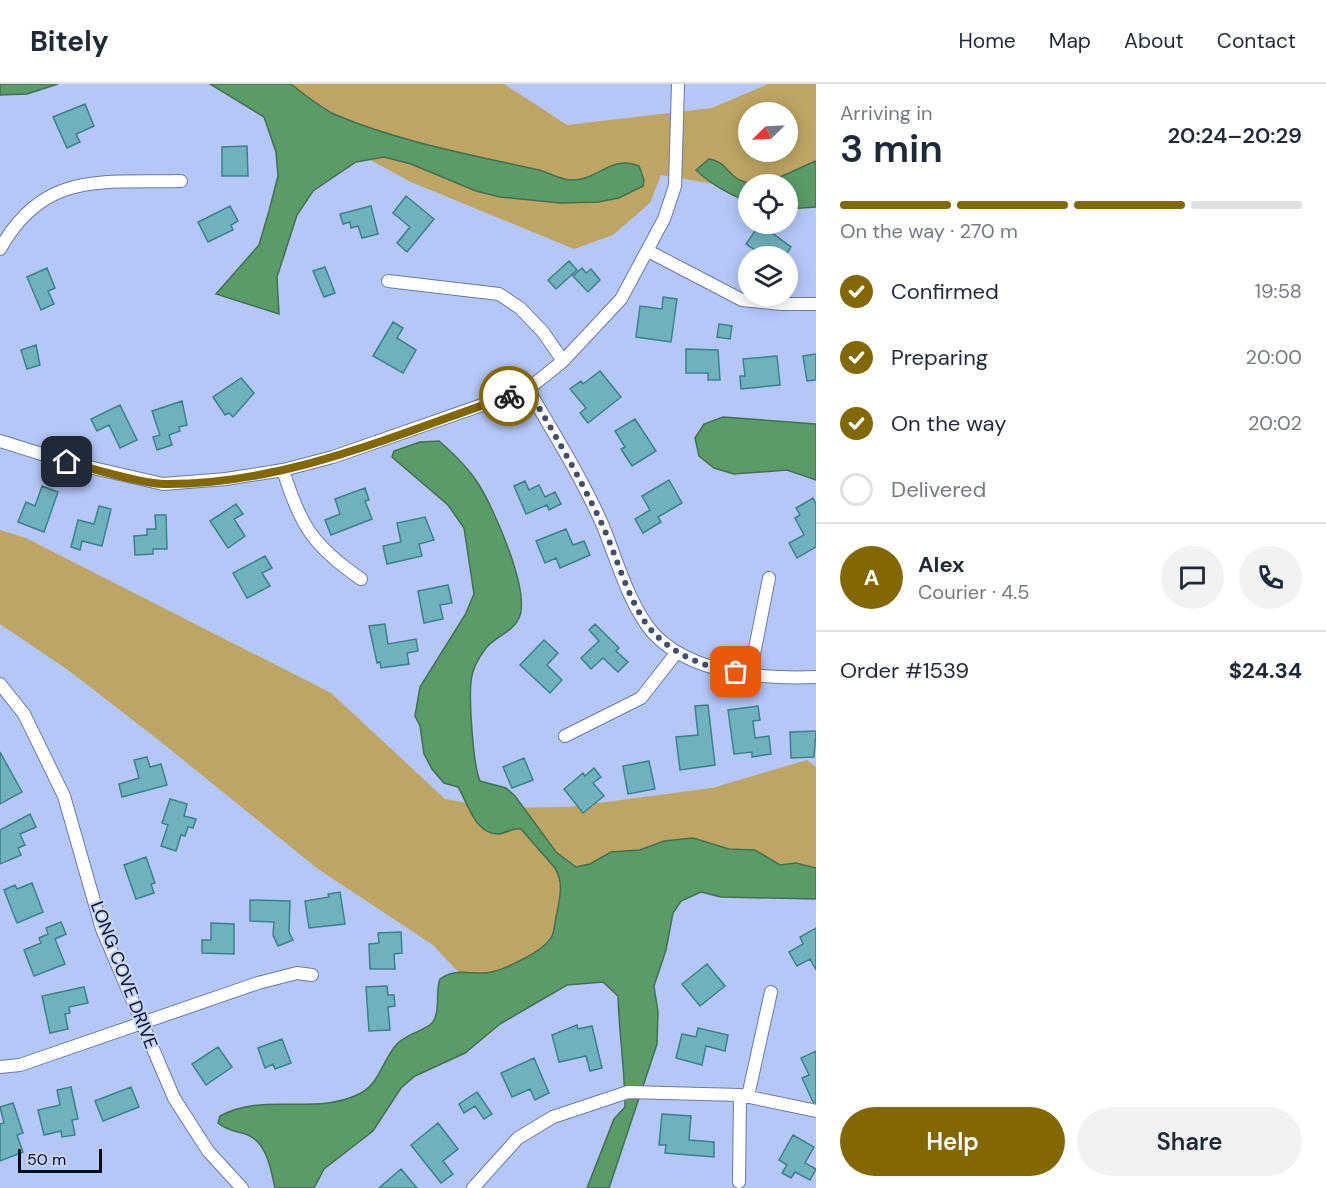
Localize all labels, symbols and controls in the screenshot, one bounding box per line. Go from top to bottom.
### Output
text: Bitely [30,23,109,60]
text: Home [958,27,1016,55]
text: Map [1049,27,1091,55]
text: About [1124,27,1184,55]
text: Contact [1217,27,1296,55]
text: Arriving in [840,100,932,126]
north arrow [738,102,798,162]
map controls [738,102,798,306]
text: 20:24–20:29 [1168,121,1302,150]
text: 3 min [840,123,943,174]
button: locate [738,174,798,234]
text: On the way · 270 m [840,218,1018,244]
button: layers [738,246,798,306]
icon: check [840,275,873,308]
text: Confirmed [891,277,999,306]
text: 19:58 [1255,278,1302,304]
icon: check [840,341,873,374]
text: Preparing [891,343,988,372]
text: 20:00 [1246,344,1302,370]
courier [479,366,539,426]
icon: bike [493,380,526,413]
icon: check [840,407,873,440]
text: On the way [891,409,1006,438]
text: 20:02 [1248,410,1302,436]
pin [41,436,92,487]
icon: home [50,445,83,478]
text: Delivered [891,475,986,504]
button: chat [1161,546,1224,609]
button: phone [1239,546,1302,609]
text: Alex [918,550,965,579]
text: A [864,563,879,592]
text: Courier · 4.5 [918,579,1030,605]
pin [710,646,761,697]
icon: bag [719,655,752,688]
text: Order #1539 [840,656,969,685]
text: $24.34 [1229,656,1302,685]
street label: LONG COVE DRIVE [85,898,163,1052]
button: Help [840,1107,1065,1176]
button: Share [1077,1107,1302,1176]
scale bar [18,1146,102,1174]
text: 50 m [27,1149,66,1170]

